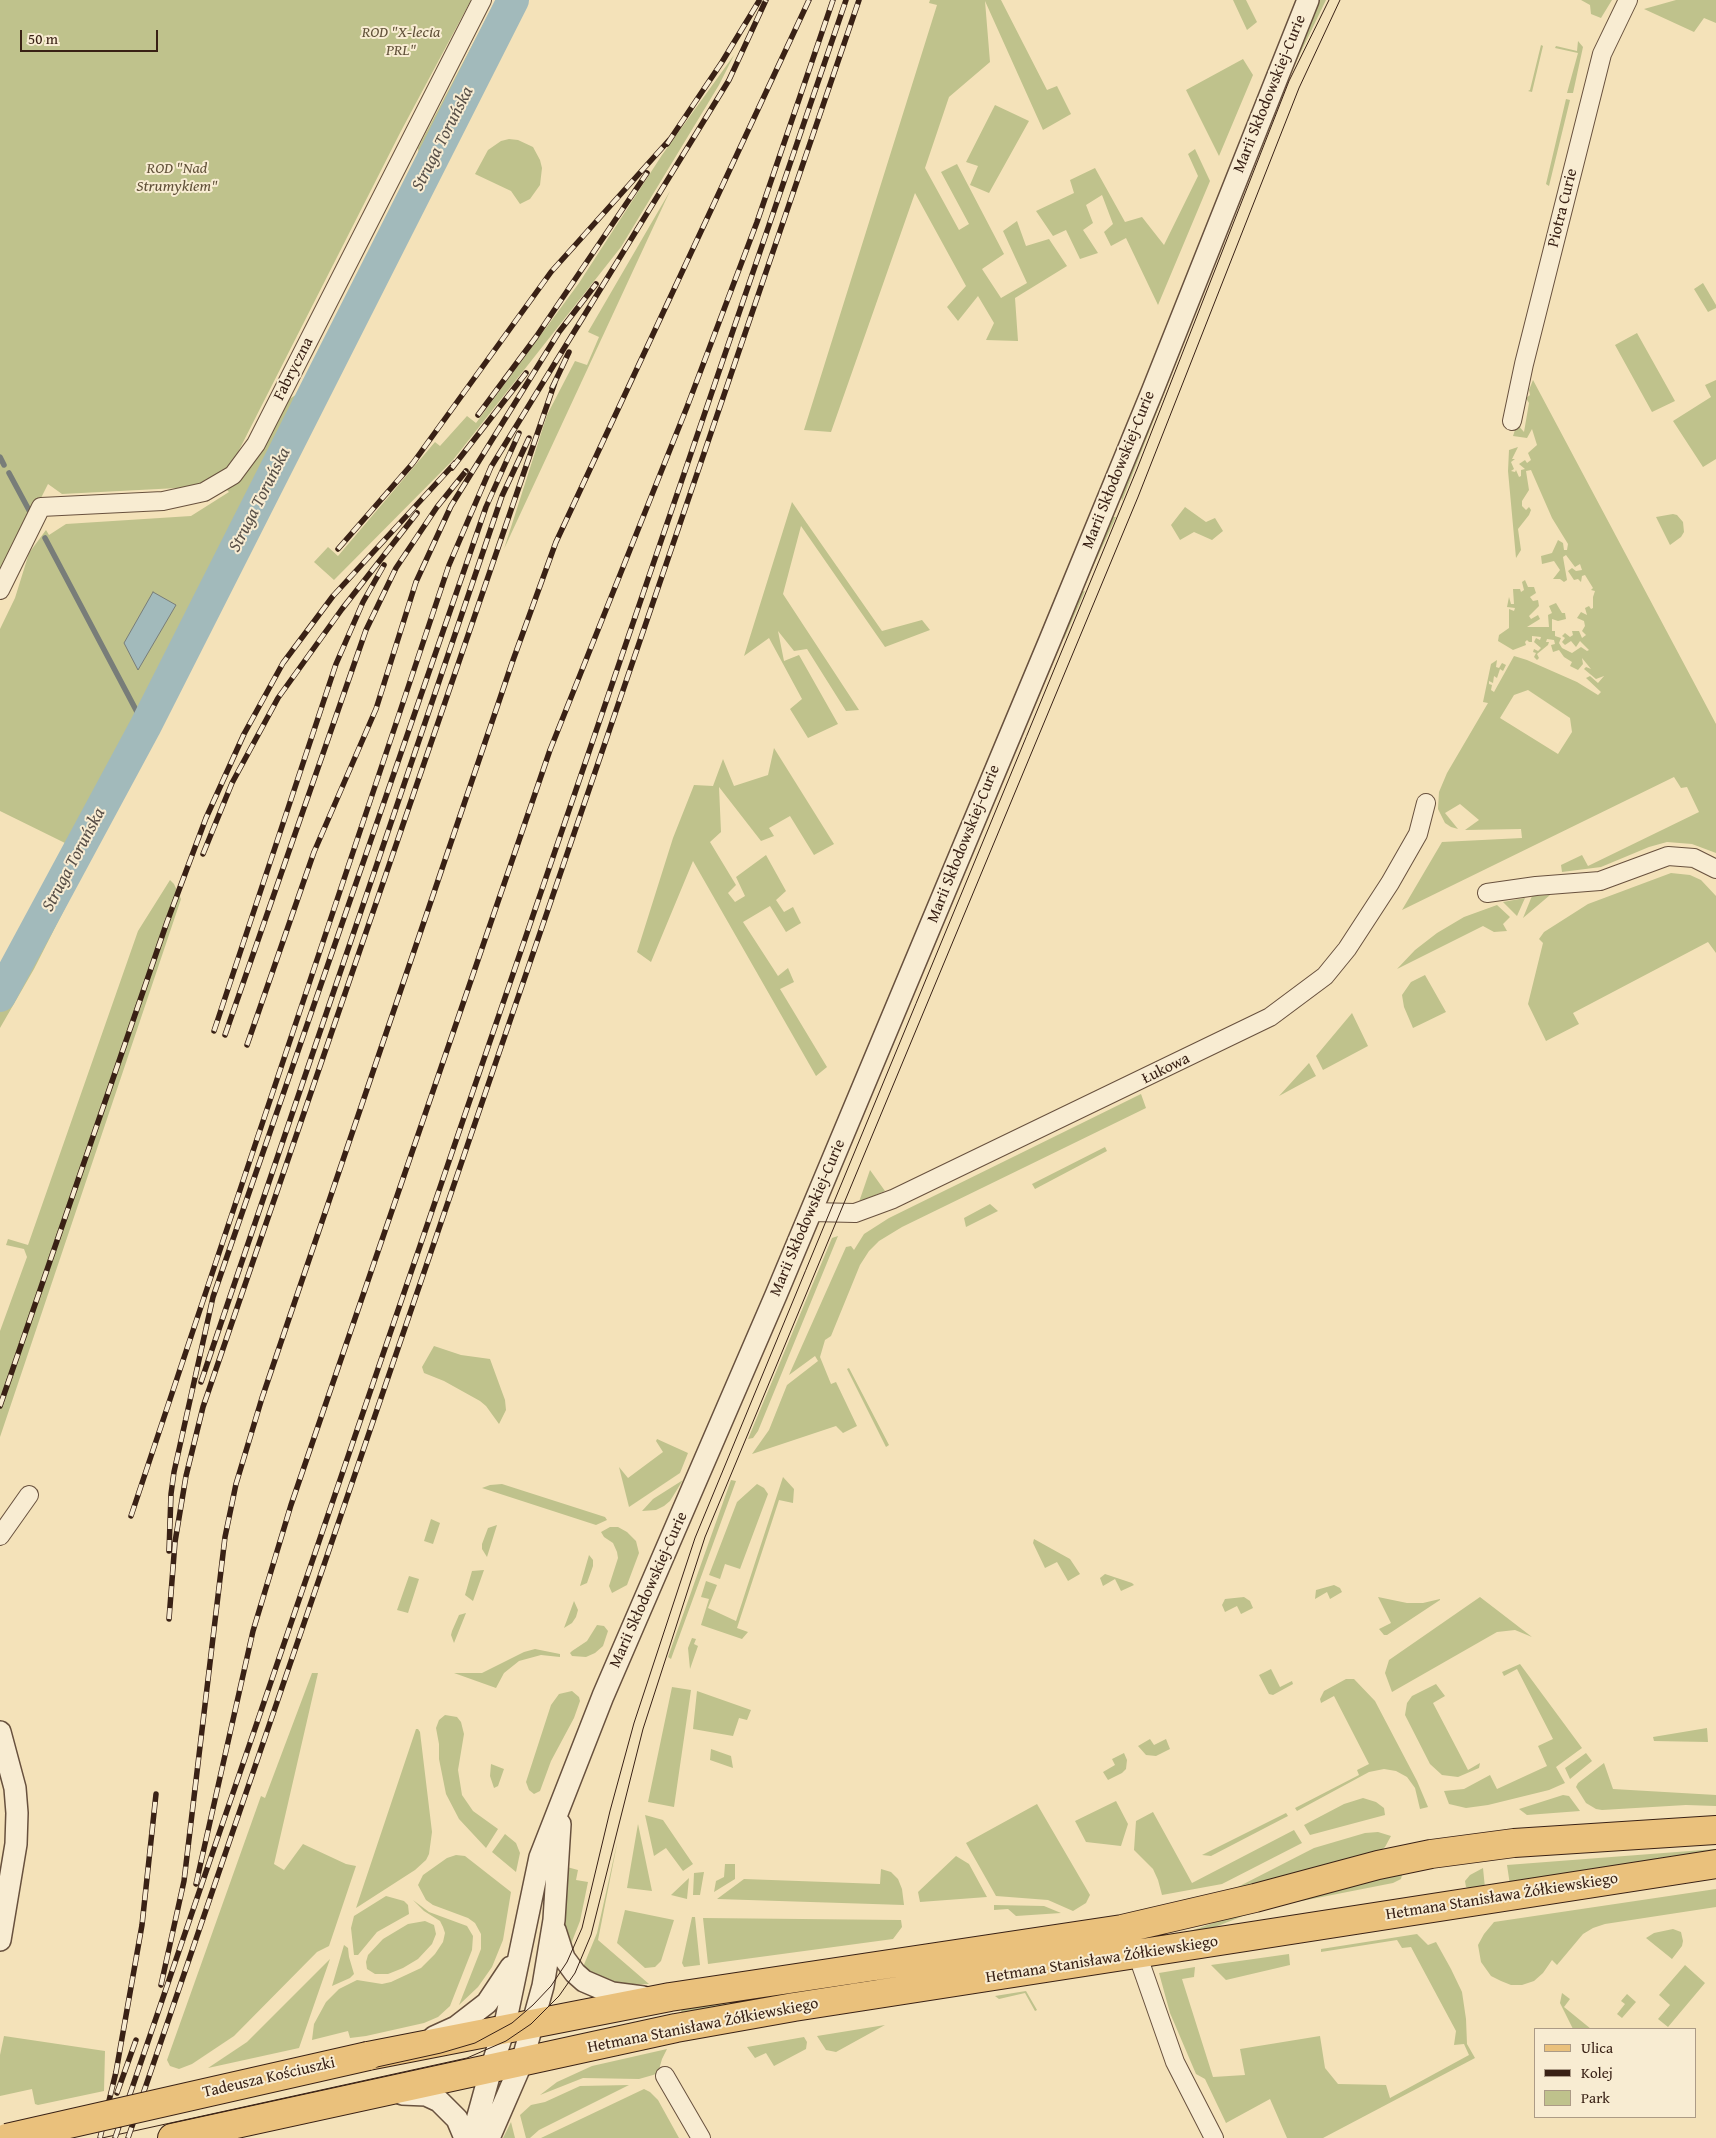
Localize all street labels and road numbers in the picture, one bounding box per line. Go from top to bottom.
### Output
street label: Marii Skłodowskiej-Curie [1230,12,1310,176]
street label: Piotra Curie [1544,167,1582,249]
street label: Fabryczna [270,334,318,404]
street label: Marii Skłodowskiej-Curie [1079,388,1159,552]
street label: Marii Skłodowskiej-Curie [924,762,1004,926]
street label: Łukowa [1139,1049,1193,1089]
street label: Marii Skłodowskiej-Curie [766,1137,850,1299]
street label: Marii Skłodowskiej-Curie [606,1509,692,1671]
street label: Hetmana Stanisława Żółkiewskiego [1384,1869,1620,1925]
street label: Hetmana Stanisława Żółkiewskiego [984,1932,1220,1988]
street label: Hetmana Stanisława Żółkiewskiego [586,1994,820,2058]
street label: Tadeusza Kościuszki [201,2053,337,2103]

